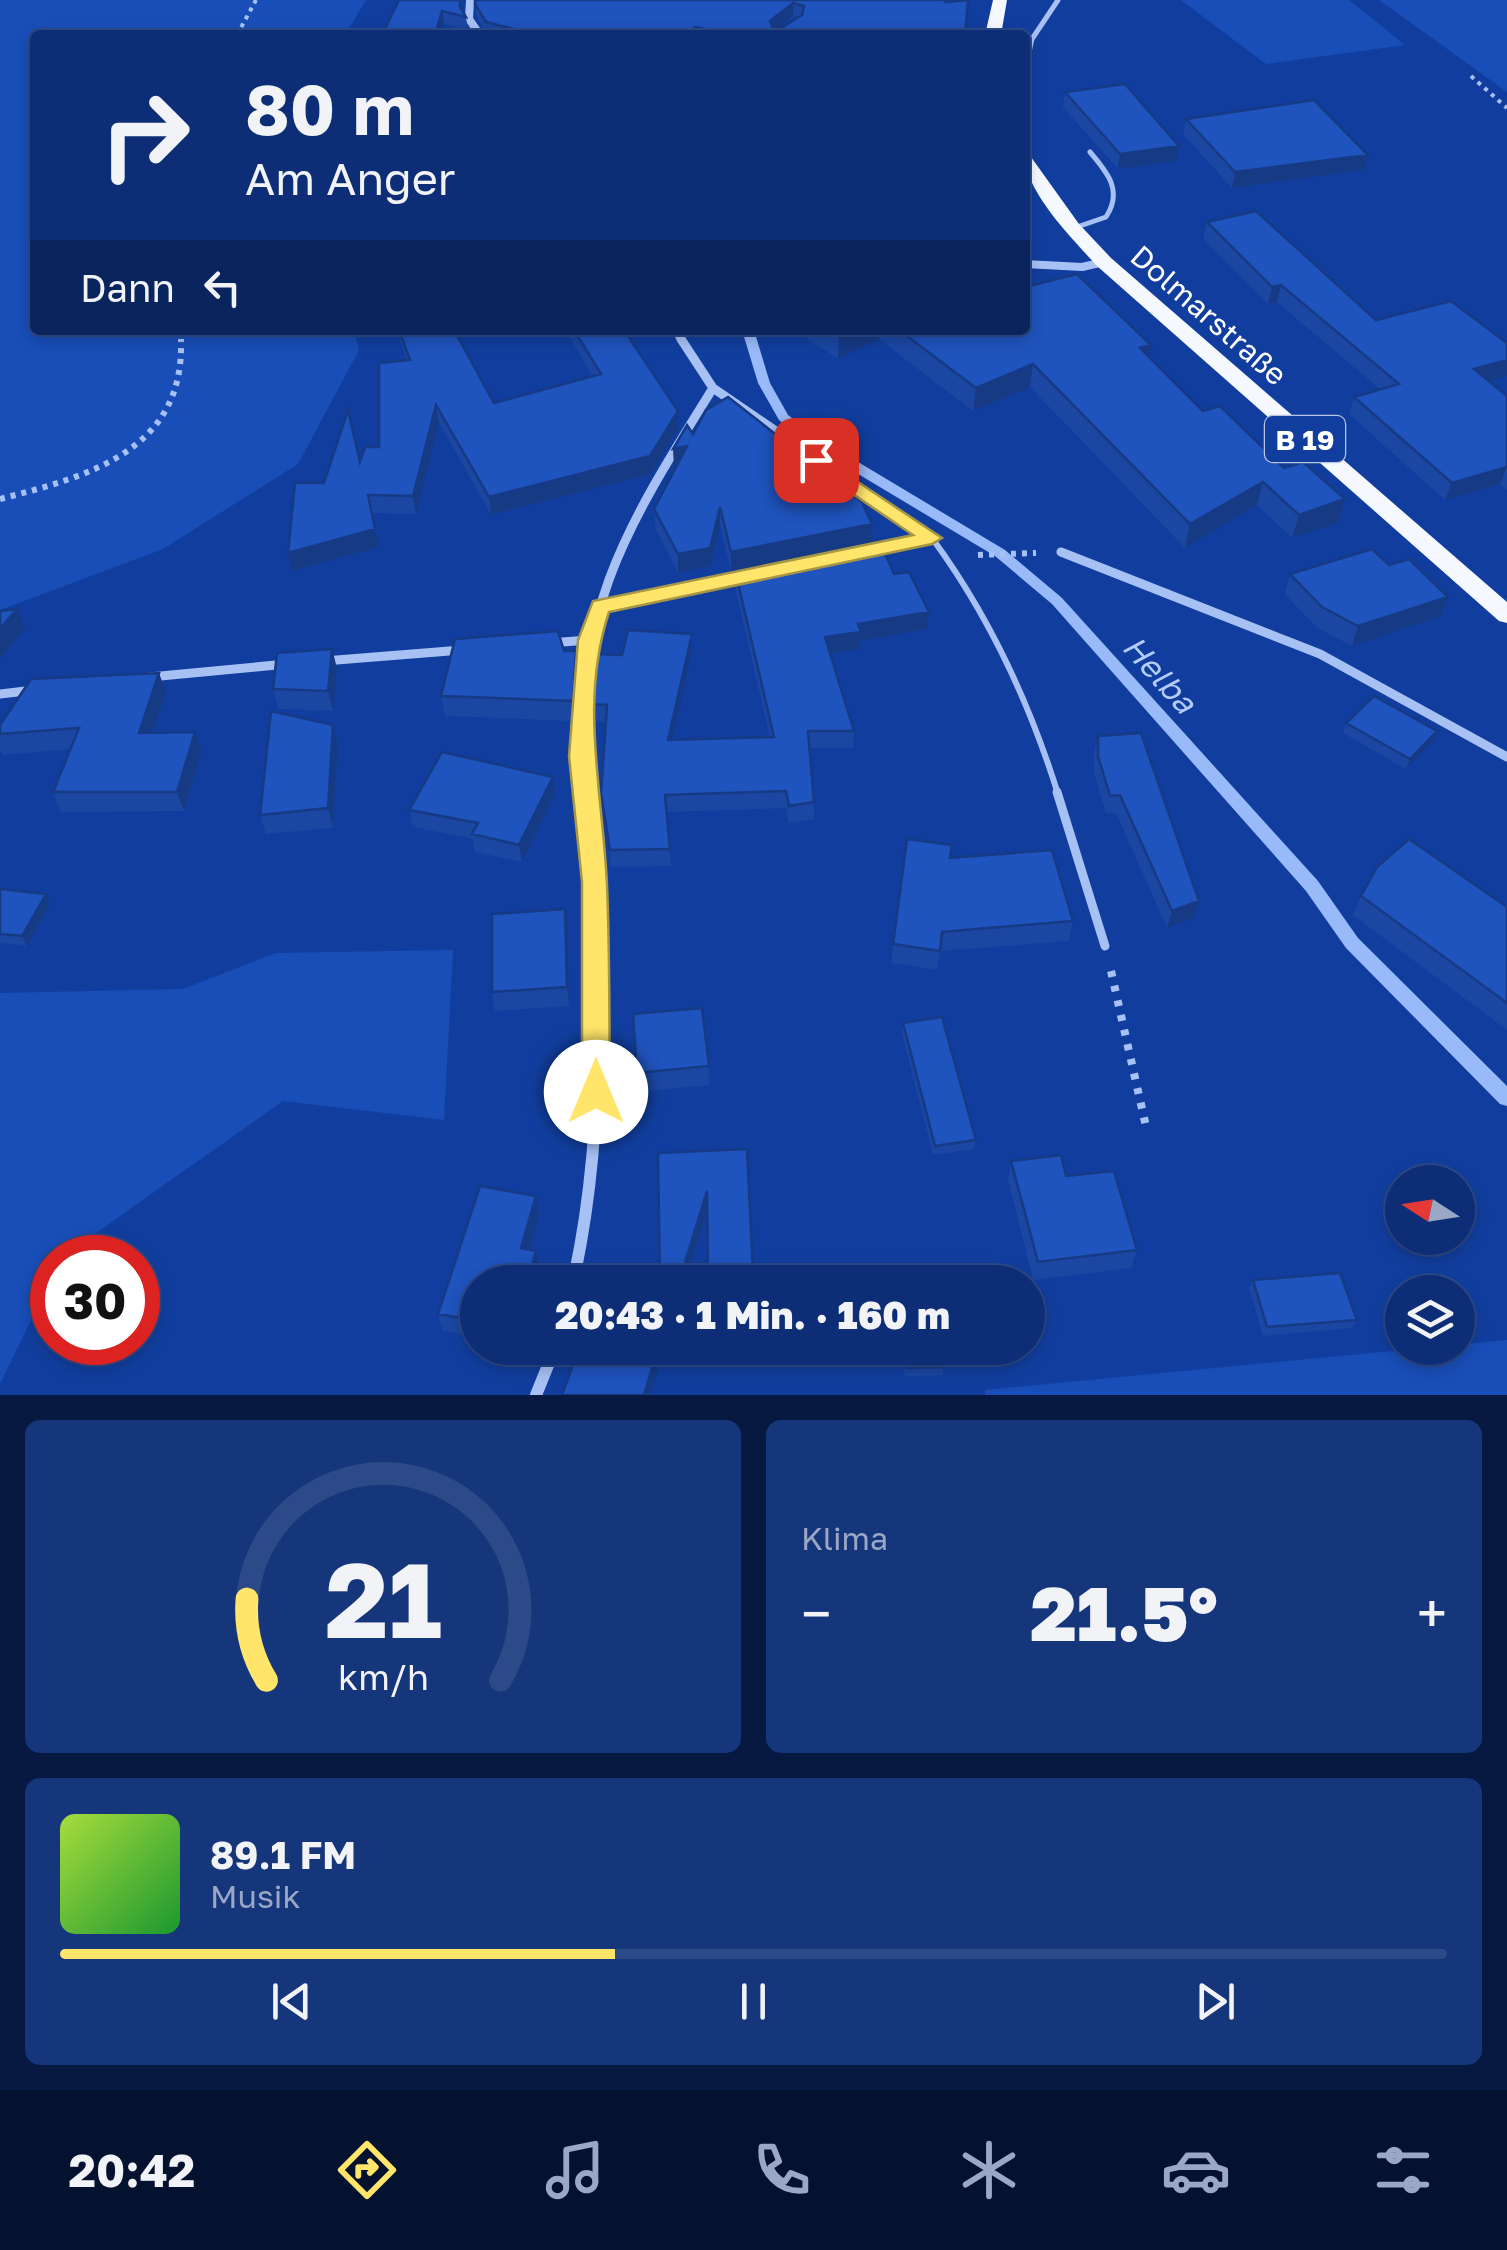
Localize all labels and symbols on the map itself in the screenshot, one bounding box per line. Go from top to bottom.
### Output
street label: Dolmarstraße [1124,237,1294,393]
road number: B 19 [1265,416,1345,462]
pin [774,418,859,503]
water label: Helba [1115,628,1206,722]
position arrow [544,1040,648,1144]
north arrow [1385,1165,1475,1255]
speed limit sign: 30 [30,1235,160,1365]

